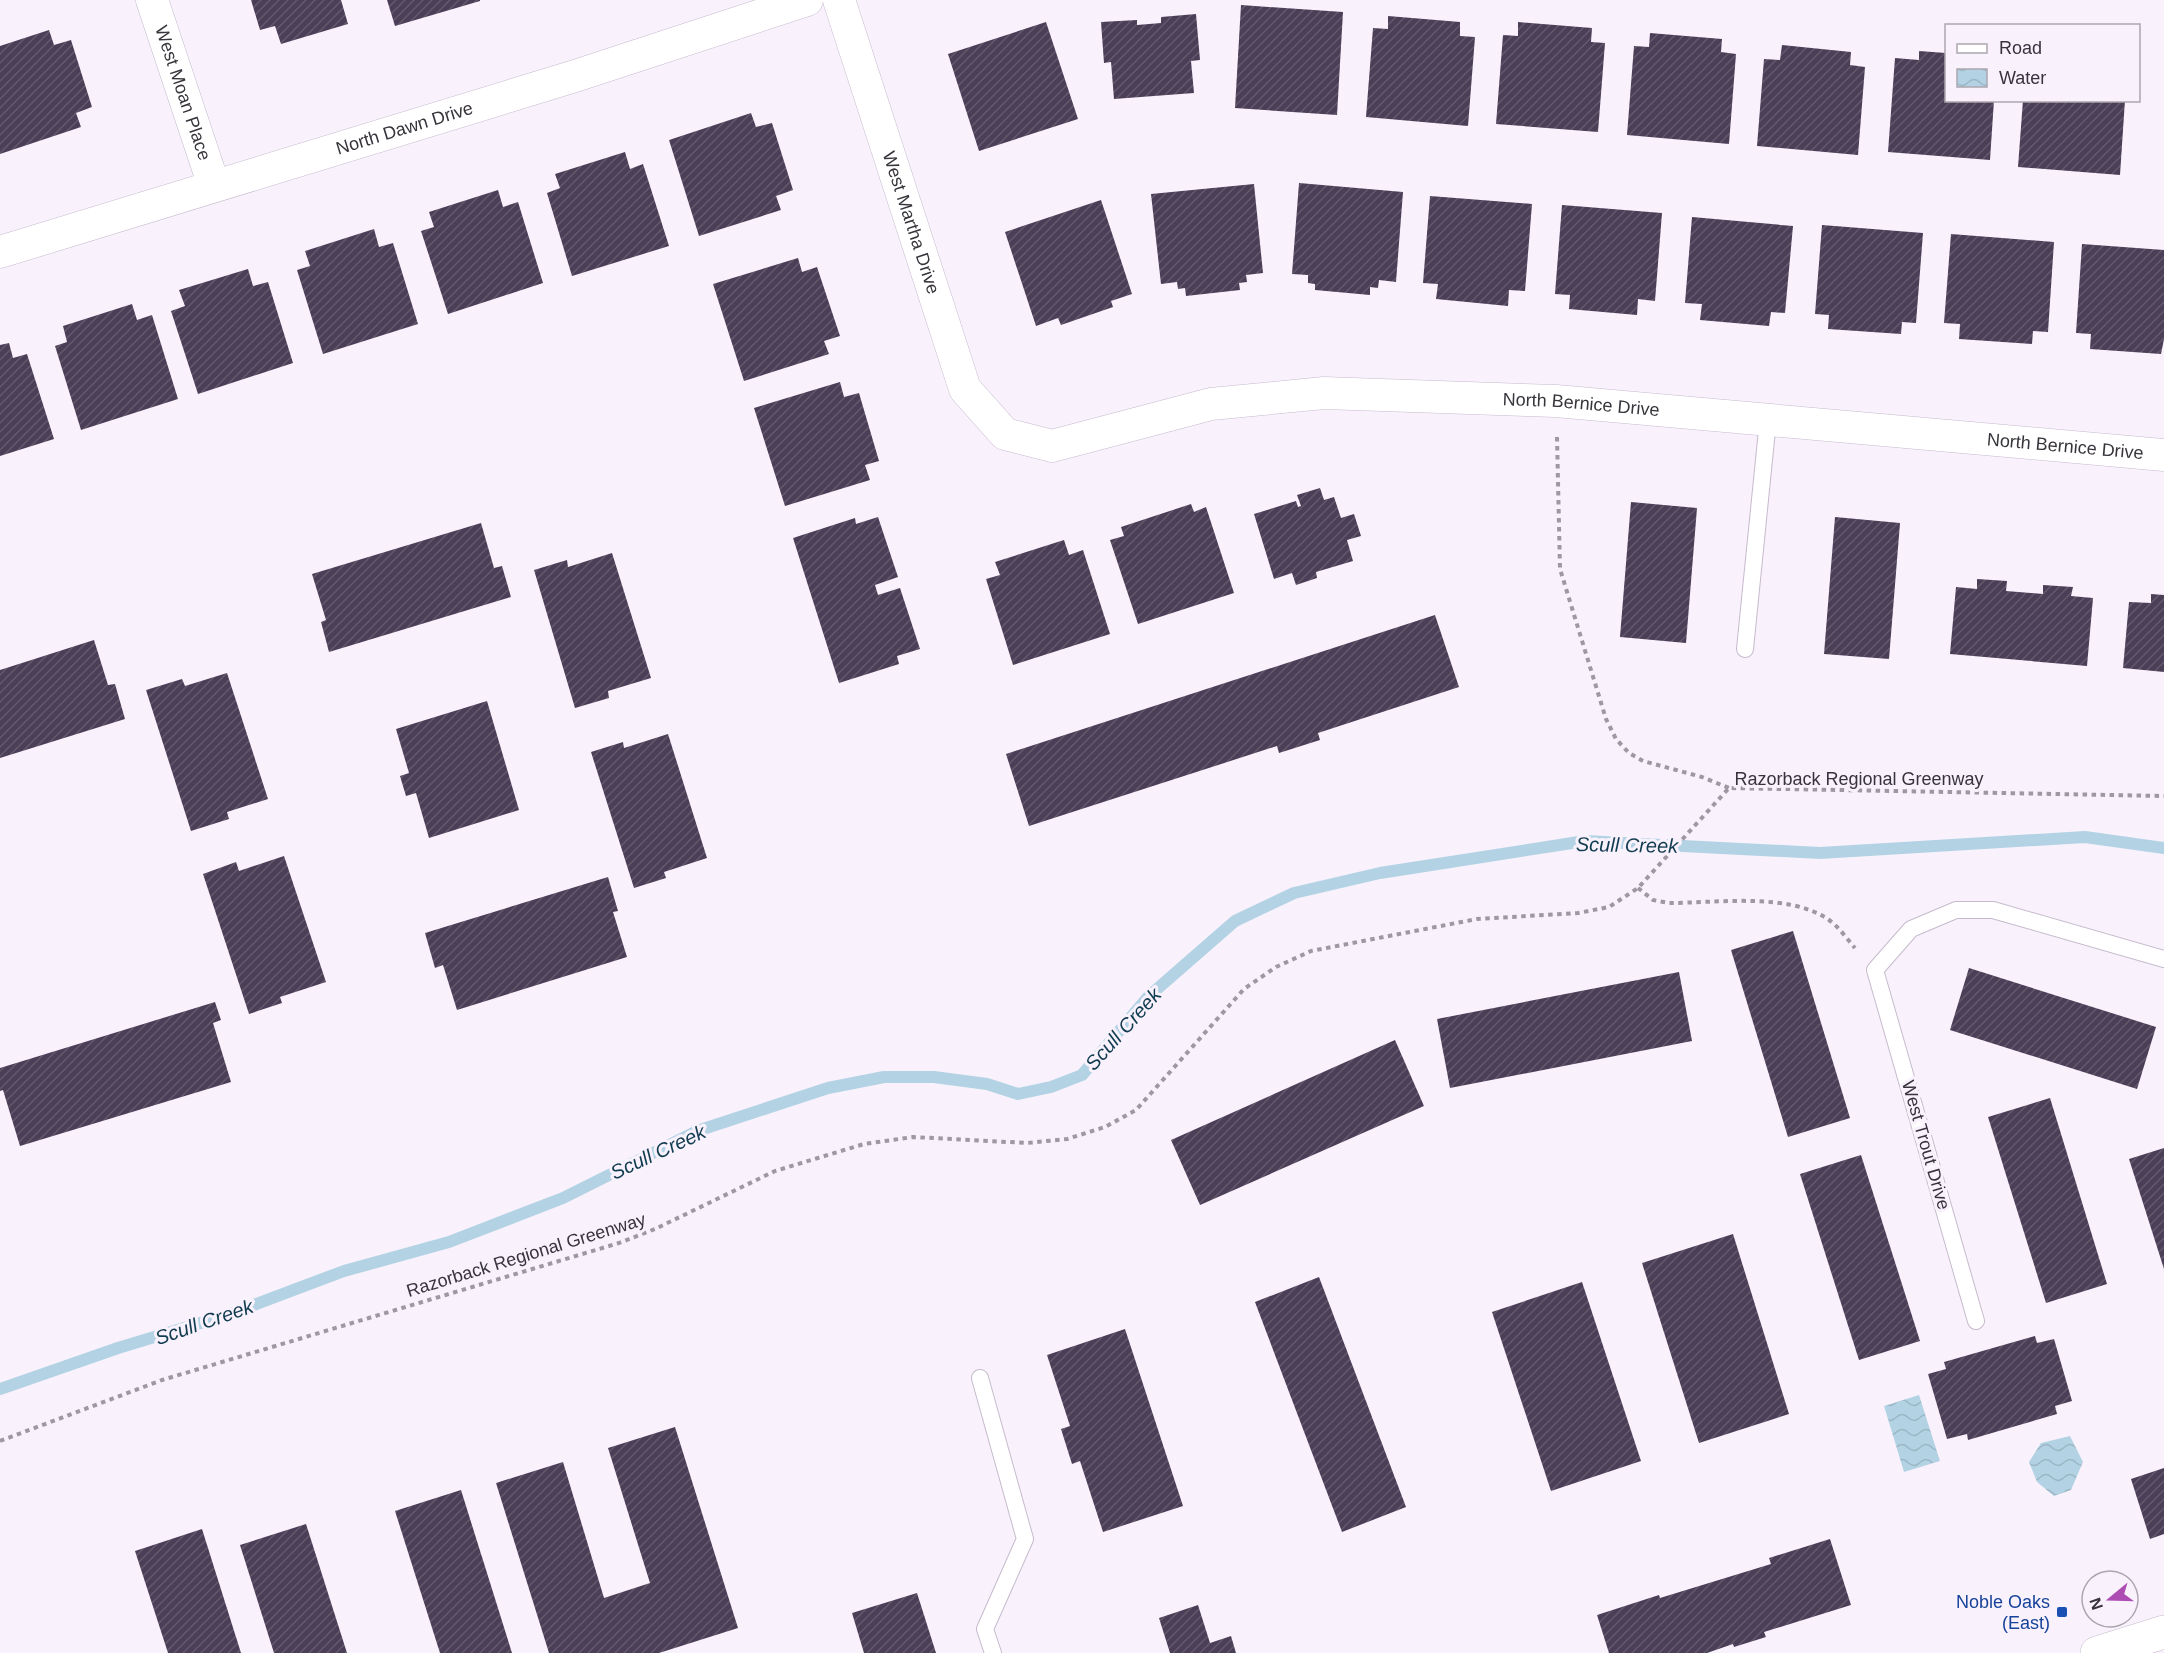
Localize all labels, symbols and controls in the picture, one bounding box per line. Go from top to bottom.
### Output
street label: West Moan Place [151,23,215,163]
legend [1945,24,2140,102]
text: Road [1999,38,2042,58]
text: Water [1999,68,2046,88]
street label: North Dawn Drive [334,98,475,159]
street label: West Martha Drive [879,149,944,296]
street label: North Bernice Drive [1502,389,1660,420]
street label: North Bernice Drive [1986,429,2144,463]
street label: Razorback Regional Greenway [1734,769,1984,789]
water label: Scull Creek [1576,833,1679,857]
water label: Scull Creek [1081,983,1166,1074]
street label: West Trout Drive [1898,1078,1954,1212]
water label: Scull Creek [607,1120,710,1184]
street label: Razorback Regional Greenway [404,1209,648,1301]
water label: Scull Creek [152,1295,257,1349]
north arrow [2080,1569,2140,1629]
place label: Noble Oaks (East) [1956,1592,2050,1633]
text: N [2086,1595,2106,1612]
marker: Noble Oaks (East) [2055,1605,2069,1619]

